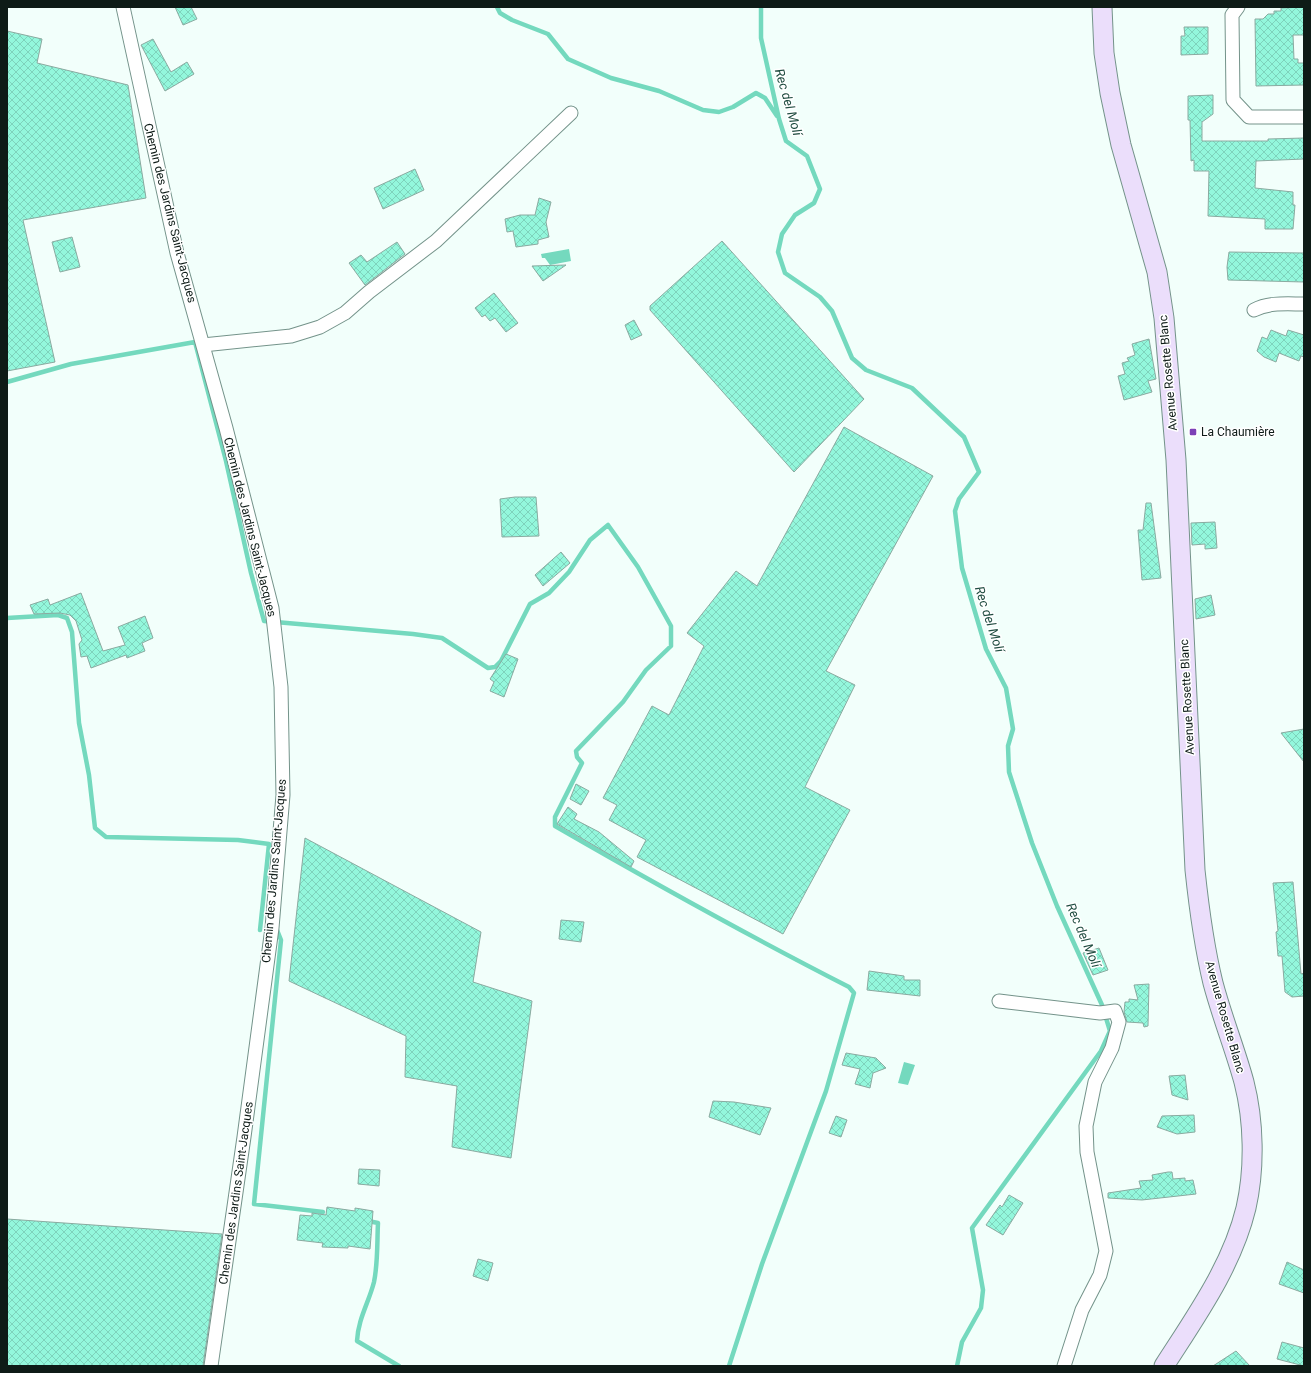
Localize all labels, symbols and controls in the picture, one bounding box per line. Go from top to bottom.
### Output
water label: Rec del Molí [772,67,806,139]
street label: Chemin des Jardins Saint-Jacques [141,122,199,304]
street label: Avenue Rosette Blanc [1156,315,1180,431]
place label: La Chaumière [1201,425,1275,439]
marker: La Chaumière [1188,427,1198,437]
street label: Chemin des Jardins Saint-Jacques [221,436,279,618]
water label: Rec del Molí [972,584,1008,656]
street label: Avenue Rosette Blanc [1177,639,1197,755]
street label: Chemin des Jardins Saint-Jacques [259,778,289,964]
water label: Rec del Molí [1063,901,1105,971]
street label: Avenue Rosette Blanc [1202,959,1248,1075]
street label: Chemin des Jardins Saint-Jacques [216,1101,256,1285]

